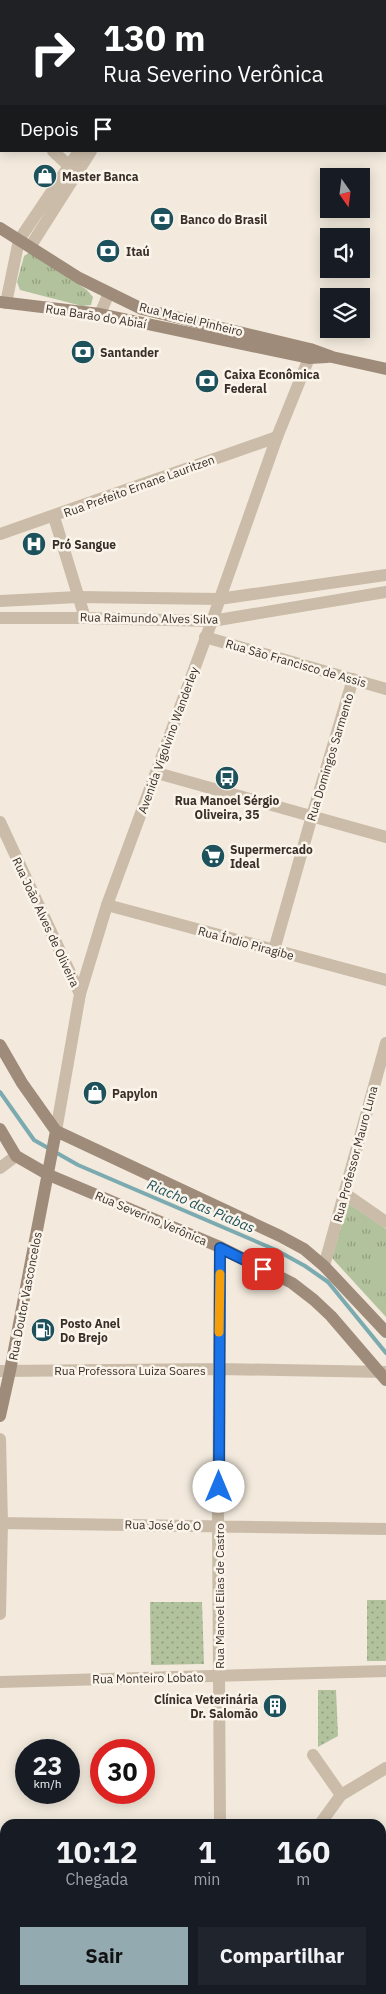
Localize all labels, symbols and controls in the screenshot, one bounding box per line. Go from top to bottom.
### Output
text: 130 m [103,15,206,61]
icon: right [20,20,85,85]
text: Rua Severino Verônica [103,59,323,88]
icon: arrive [89,115,117,143]
text: Depois [20,117,79,141]
shop icon: Master Banca [32,163,58,189]
north arrow [320,168,370,218]
map controls [320,168,370,338]
place label: Master Banca [62,169,139,184]
bank icon: Banco do Brasil [149,206,175,232]
place label: Banco do Brasil [180,212,268,227]
button: sound [320,228,370,278]
bank icon: Itaú [95,238,121,264]
place label: Itaú [126,244,150,259]
button: layers [320,288,370,338]
street label: Rua Maciel Pinheiro [138,299,245,339]
street label: Rua Barão do Abiaí [45,301,147,331]
bank icon: Santander [70,339,96,365]
place label: Santander [100,345,159,360]
place label: Caixa Econômica Federal [224,367,320,396]
bank icon: Caixa Econômica Federal [194,368,220,394]
street label: Rua Prefeito Ernane Lauritzen [61,452,217,520]
hospital icon: Pró Sangue [21,531,47,557]
place label: Pró Sangue [52,537,116,552]
street label: Rua Raimundo Alves Silva [80,609,219,627]
street label: Rua São Francisco de Assis [224,636,368,690]
street label: Avenida Vigolvino Wanderley [134,665,202,815]
street label: Rua Domingos Sarmento [303,691,357,823]
bus stop icon: Rua Manoel Sérgio Oliveira, 35 [214,765,240,791]
place label: Rua Manoel Sérgio Oliveira, 35 [175,793,279,822]
place label: Supermercado Ideal [230,842,313,871]
supermarket icon: Supermercado Ideal [200,843,226,869]
street label: Rua João Alves de Oliveira [9,855,83,990]
street label: Rua Índio Piragibe [196,923,296,963]
shop icon: Papylon [82,1080,108,1106]
street label: Rua Professor Mauro Luna [330,1084,381,1224]
place label: Papylon [112,1086,158,1101]
water label: Riacho das Piabas [144,1175,258,1237]
street label: Rua Severino Verônica [93,1188,210,1249]
street label: Rua Doutor Vasconcelos [5,1230,45,1361]
pin [242,1248,284,1290]
icon: arrive [249,1255,277,1283]
place label: Posto Anel Do Brejo [60,1316,121,1345]
fuel station icon: Posto Anel Do Brejo [30,1317,56,1343]
street label: Rua Professora Luiza Soares [54,1363,206,1378]
position arrow [192,1460,244,1512]
street label: Rua José do O [124,1517,202,1533]
street label: Rua Manoel Elias de Castro [212,1523,227,1669]
street label: Rua Monteiro Lobato [92,1670,204,1686]
place label: Clínica Veterinária Dr. Salomão [154,1692,258,1721]
building icon: Clínica Veterinária Dr. Salomão [262,1693,288,1719]
speed limit sign: 30 [90,1739,155,1804]
text: 23 [32,1749,63,1782]
text: km/h [33,1776,62,1791]
text: 10:12 [56,1832,138,1871]
text: 1 [198,1832,216,1871]
text: 160 [276,1832,330,1871]
text: Chegada [65,1869,128,1889]
text: min [193,1869,220,1889]
text: m [296,1869,310,1889]
button: Sair [20,1927,188,1985]
button: Compartilhar [198,1927,366,1985]

